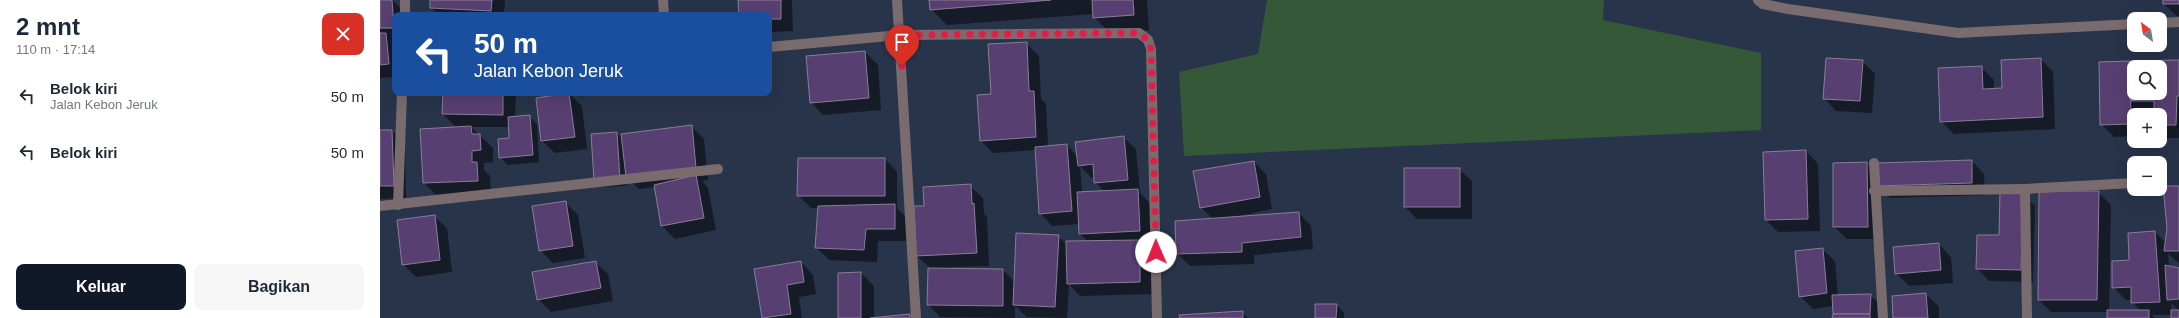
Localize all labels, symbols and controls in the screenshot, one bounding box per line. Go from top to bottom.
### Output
north arrow [2127,12,2167,52]
map controls [2127,12,2167,196]
text: 2 mnt [16,13,80,40]
button: close [322,13,364,55]
pin [885,25,919,66]
icon: left [408,28,460,80]
text: 50 m [474,28,538,59]
icon: arrive [891,31,913,53]
text: 110 m · 17:14 [16,42,95,57]
button: search [2127,60,2167,100]
text: Jalan Kebon Jeruk [474,61,623,81]
text: Belok kiri [50,80,118,97]
icon: left [16,85,38,107]
text: 50 m [331,88,364,105]
text: Jalan Kebon Jeruk [50,97,158,112]
button: + [2127,108,2167,148]
icon: left [16,141,38,163]
text: Belok kiri [50,144,118,161]
text: 50 m [331,144,364,161]
button: − [2127,156,2167,196]
position arrow [1135,231,1177,273]
button: Keluar [16,264,186,310]
button: Bagikan [194,264,364,310]

